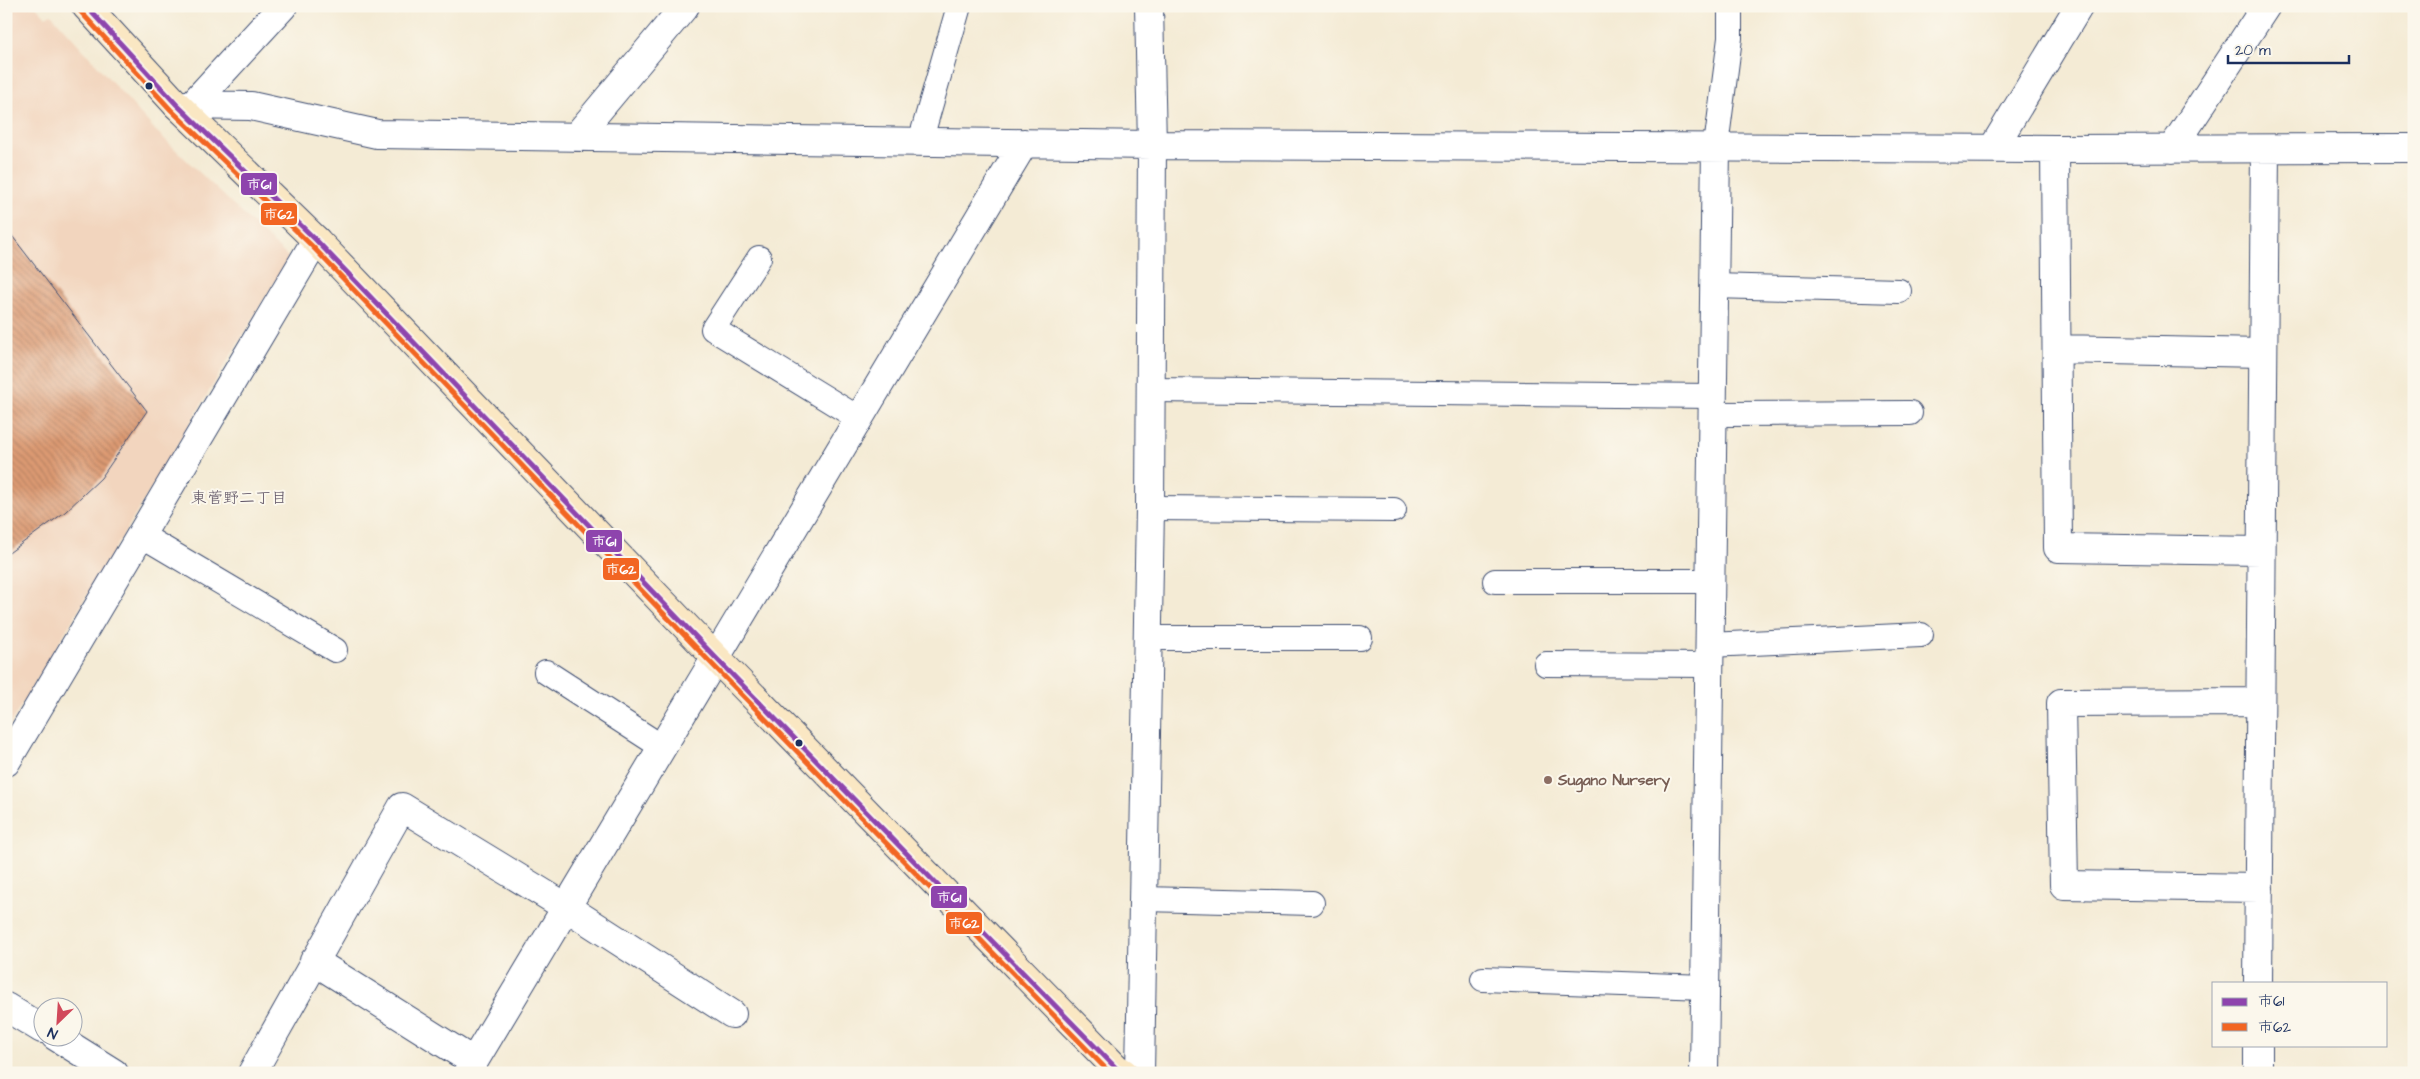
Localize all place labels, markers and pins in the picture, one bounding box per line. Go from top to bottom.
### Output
unlabelled marker [144,81,154,91]
unlabelled marker [794,738,804,748]
place label: Sugano Nursery [1557,770,1671,793]
marker: Sugano Nursery [1542,774,1554,786]

